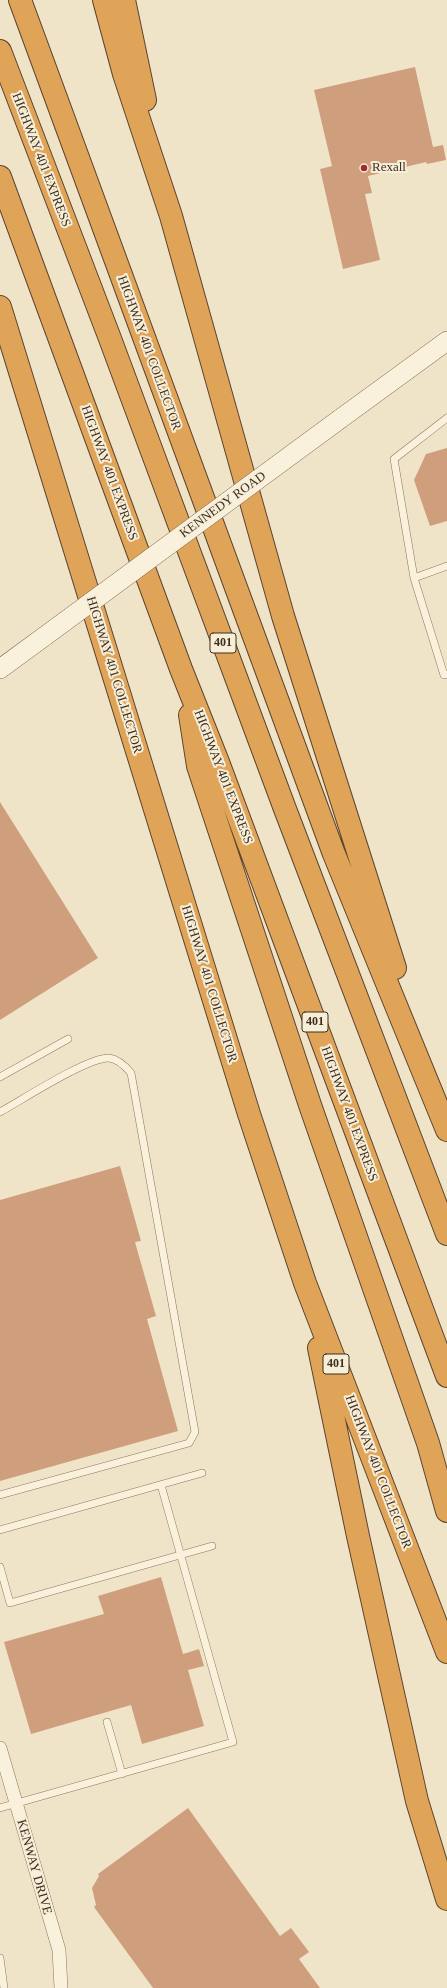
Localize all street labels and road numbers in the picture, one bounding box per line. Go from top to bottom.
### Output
street label: HIGHWAY 401 EXPRESS [8,91,74,229]
street label: HIGHWAY 401 COLLECTOR [114,274,184,432]
street label: HIGHWAY 401 EXPRESS [77,403,141,543]
street label: KENNEDY ROAD [177,468,269,542]
street label: HIGHWAY 401 COLLECTOR [83,595,145,755]
road number: 401 [210,633,236,653]
street label: HIGHWAY 401 EXPRESS [190,708,256,846]
street label: HIGHWAY 401 COLLECTOR [178,904,240,1064]
road number: 401 [302,1012,328,1032]
street label: HIGHWAY 401 EXPRESS [317,1044,381,1184]
road number: 401 [323,1354,349,1374]
street label: HIGHWAY 401 COLLECTOR [341,1393,415,1551]
street label: KENWAY DRIVE [13,1818,55,1916]

